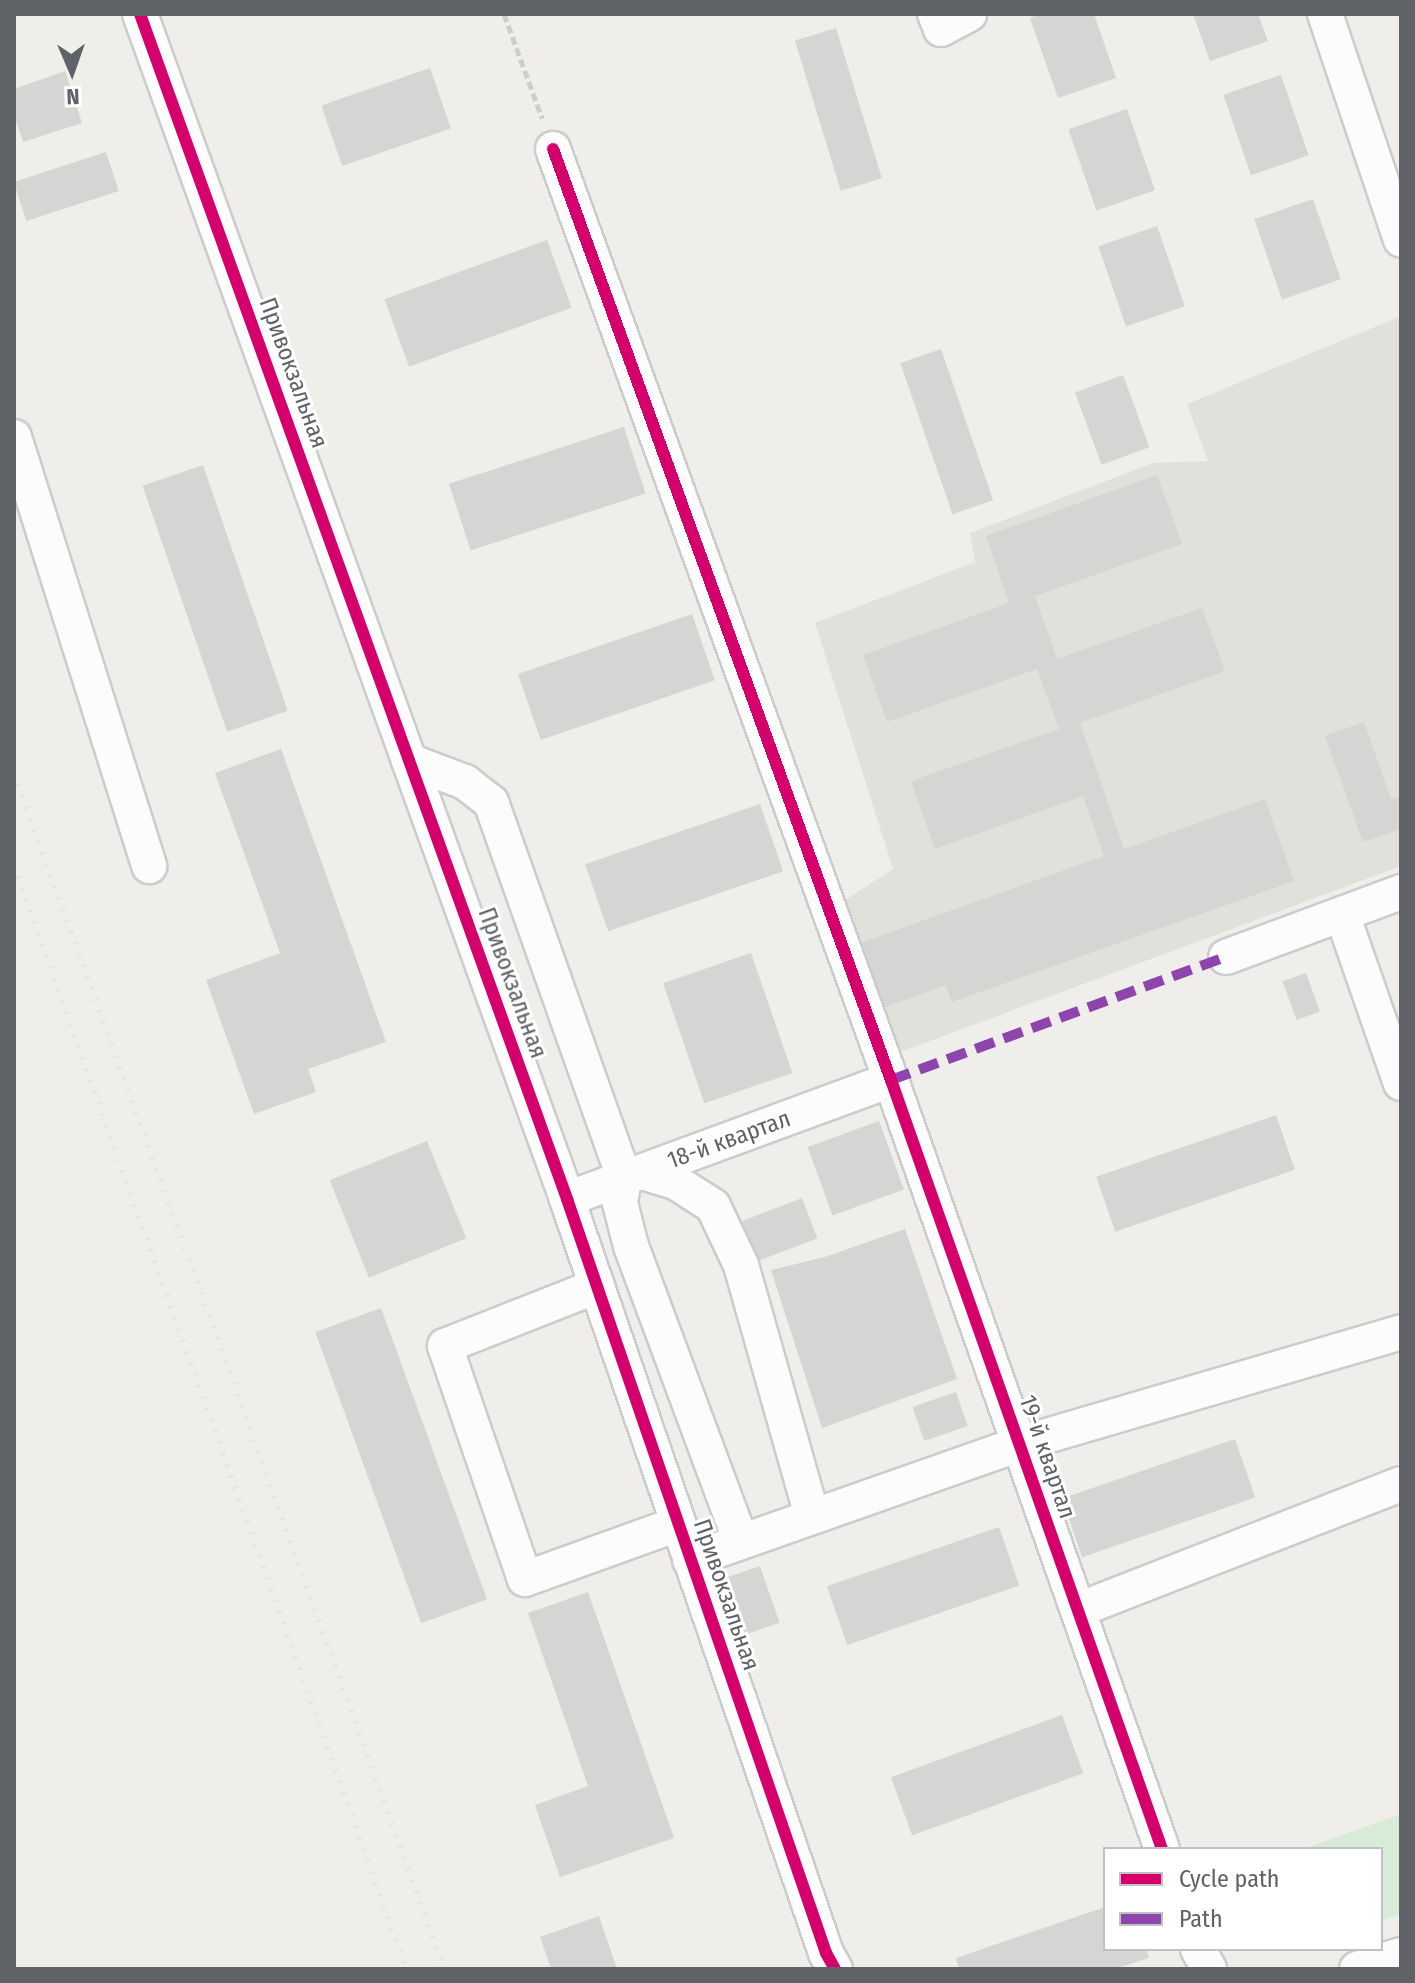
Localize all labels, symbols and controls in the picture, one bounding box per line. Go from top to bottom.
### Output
north arrow [32,32,112,112]
text: N [66,83,80,110]
street label: Привокзальная [252,294,334,452]
street label: Привокзальная [471,904,553,1062]
street label: 18-й квартал [664,1104,794,1176]
street label: 19-й квартал [1012,1392,1082,1522]
street label: Привокзальная [687,1516,765,1674]
legend [1103,1847,1383,1951]
text: Cycle path [1179,1865,1279,1893]
text: Path [1179,1905,1223,1933]

